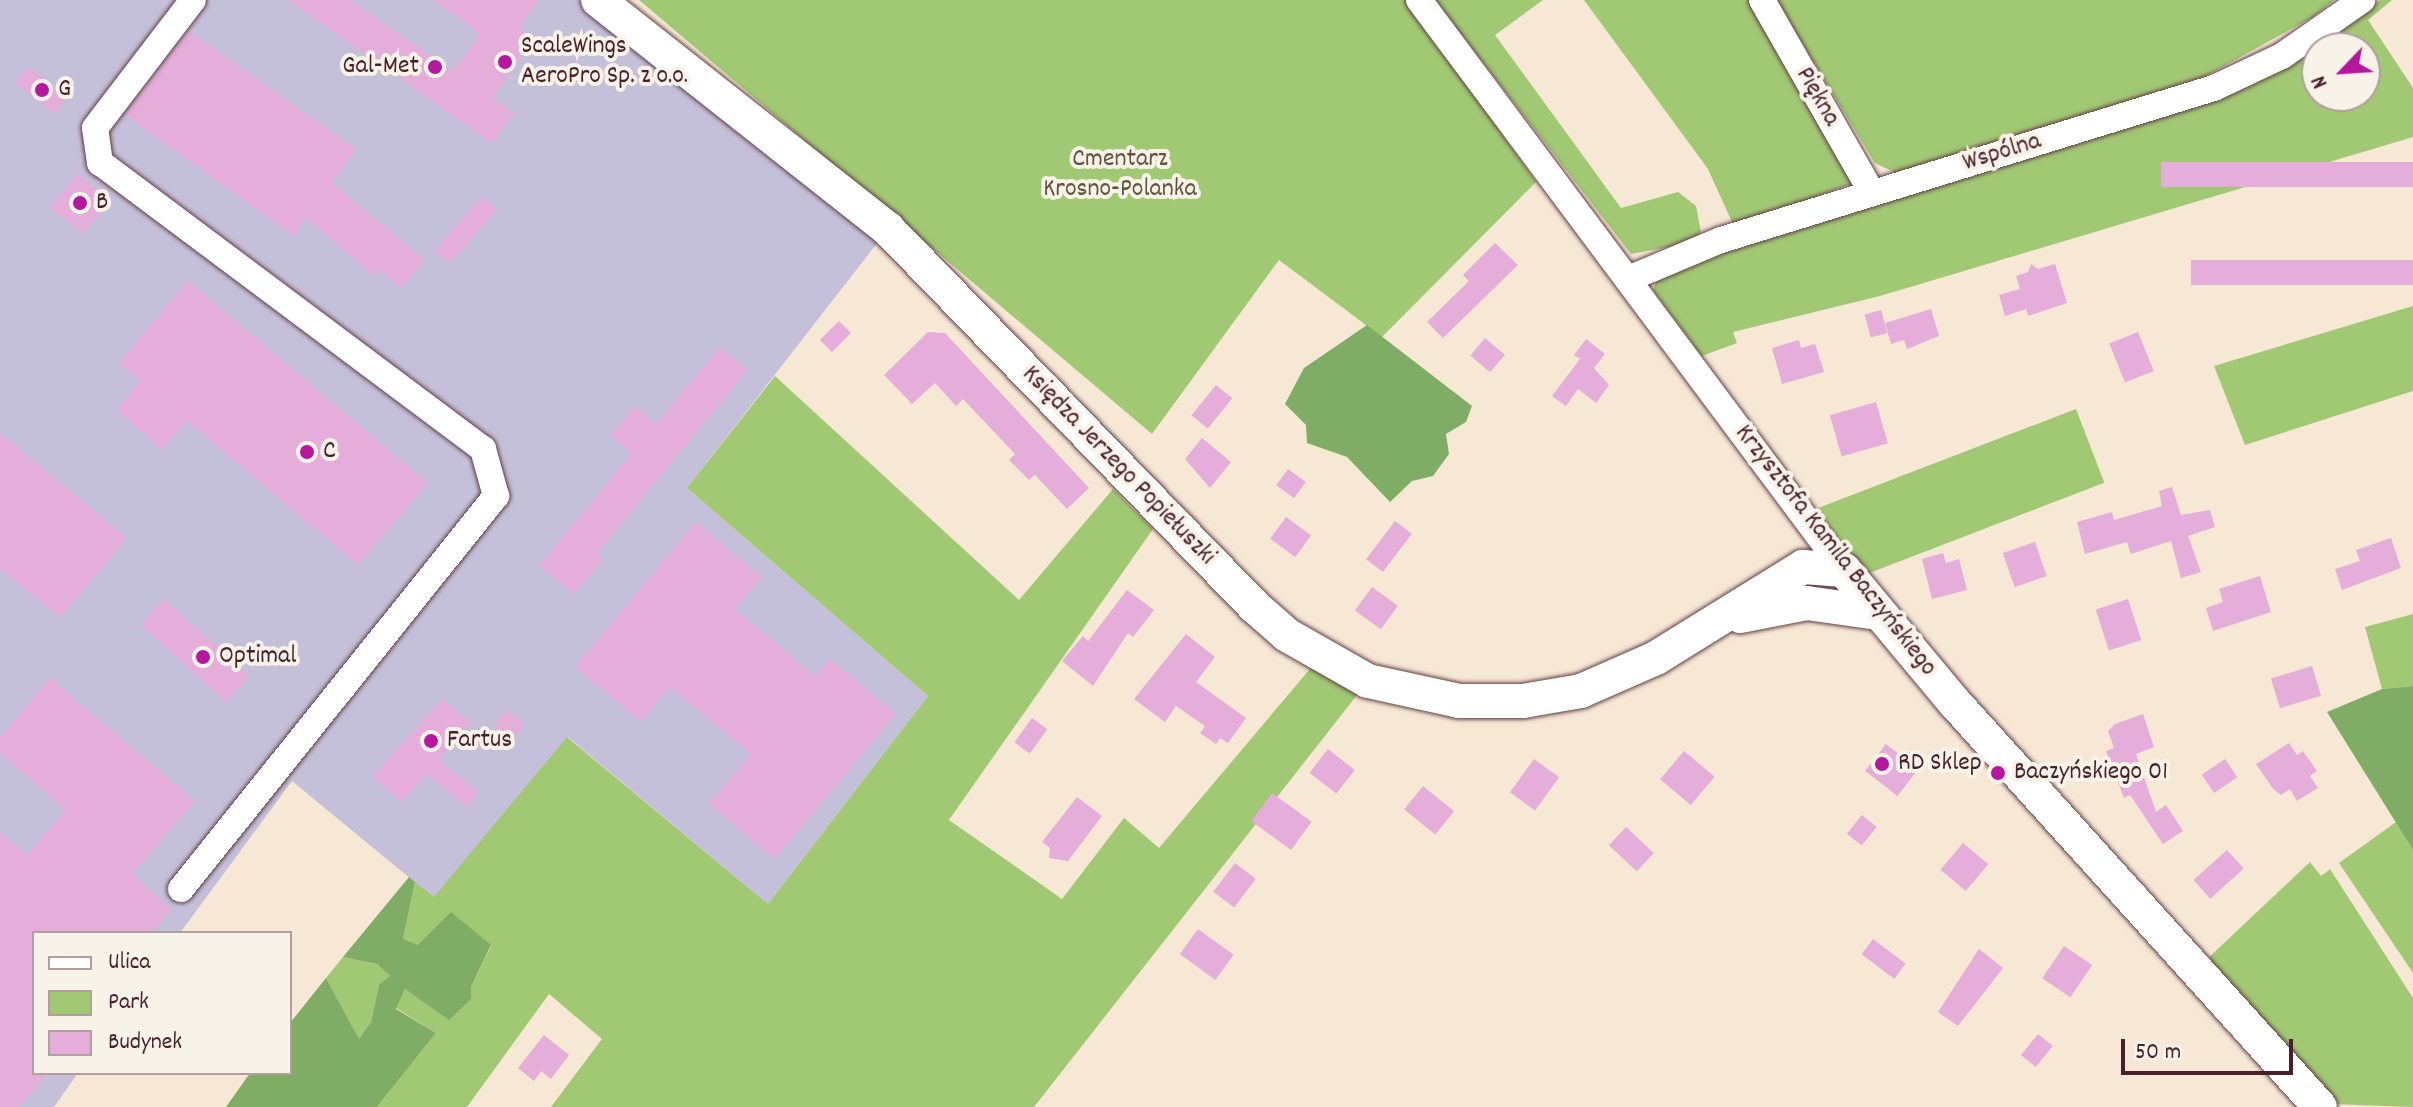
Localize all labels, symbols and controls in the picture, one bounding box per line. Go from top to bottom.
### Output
place label: ScaleWings AeroPro Sp. z o.o. [521,31,688,92]
north arrow [2301,32,2381,112]
place label: Gal-Met [342,51,419,83]
marker: ScaleWings AeroPro Sp. z o.o. [496,53,514,71]
marker: Gal-Met [426,58,444,76]
street label: Piękna [1788,62,1846,132]
text: N [2304,70,2337,93]
place label: G [58,74,71,106]
marker: G [33,81,51,99]
street label: Wspólna [1959,126,2045,180]
park label: Cmentarz Krosno-Polanka [1043,144,1197,206]
place label: B [96,187,108,219]
marker: B [71,194,89,212]
street label: Księdza Jerzego Popiełuszki [1014,360,1222,572]
street label: Krzysztofa Kamila Baczyńskiego [1727,419,1943,683]
place label: C [323,436,336,468]
marker: C [298,443,316,461]
place label: Optimal [219,641,297,673]
marker: Optimal [194,648,212,666]
place label: Fartus [447,725,512,757]
marker: Fartus [422,732,440,750]
place label: RD Sklep [1898,748,1982,780]
marker: RD Sklep [1873,755,1891,773]
place label: Baczyńskiego 01 [2014,757,2168,789]
marker: Baczyńskiego 01 [1989,764,2007,782]
legend [32,931,292,1075]
text: Ulica [108,946,151,980]
text: Park [108,986,149,1020]
scale bar [2125,1023,2297,1073]
text: Budynek [108,1026,182,1060]
text: 50 m [2135,1036,2181,1070]

